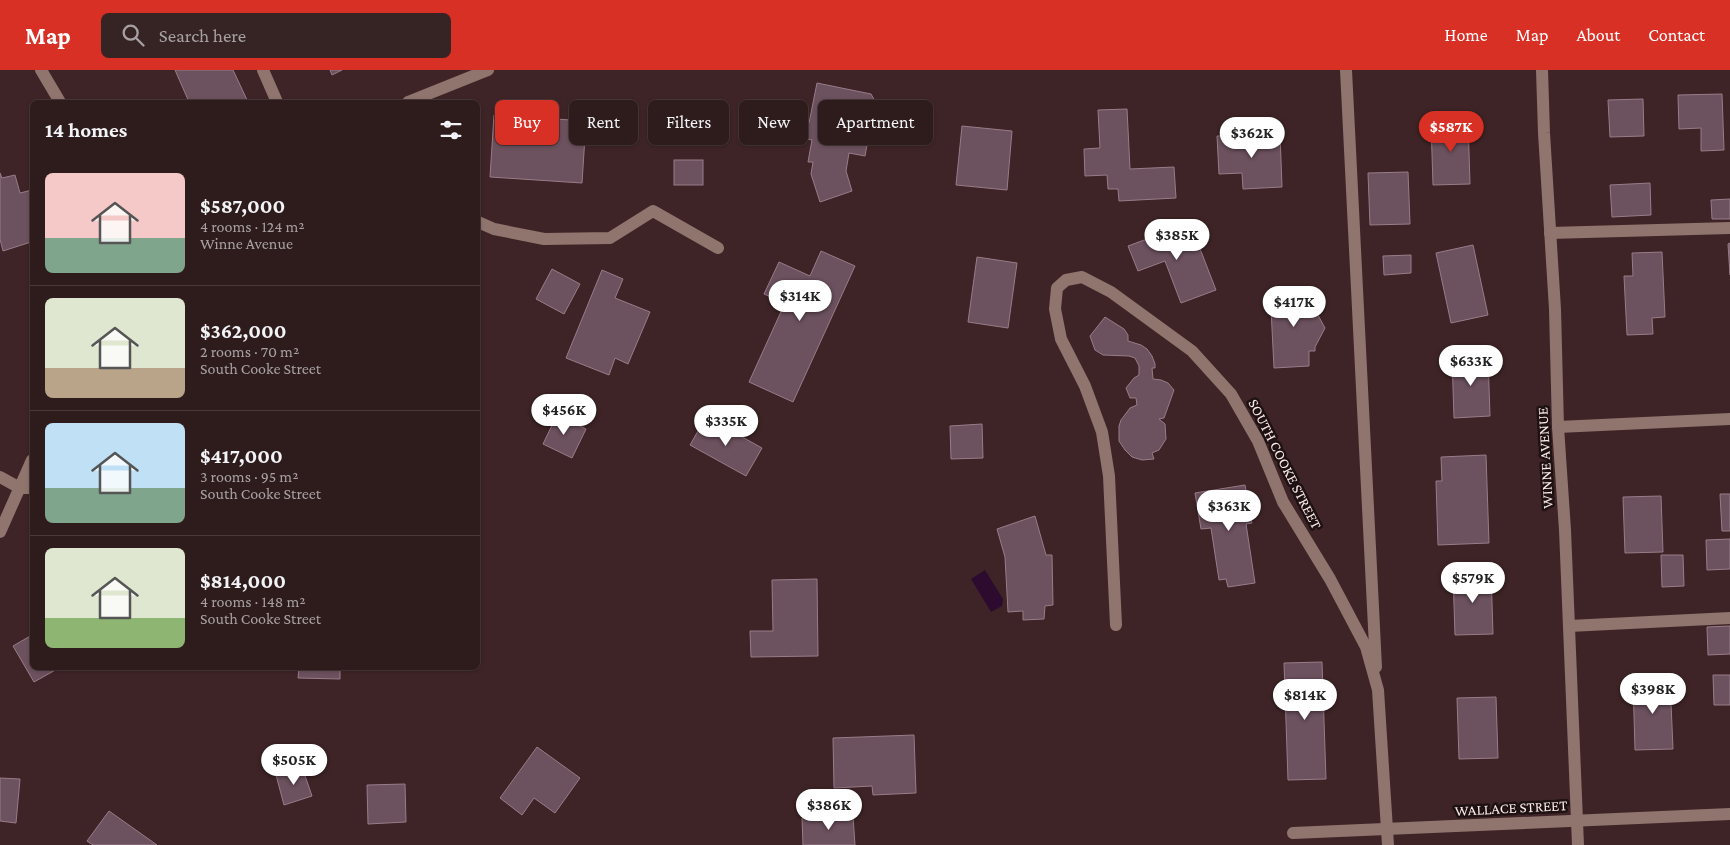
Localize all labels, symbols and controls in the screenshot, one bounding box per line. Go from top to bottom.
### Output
search box [101,13,451,58]
icon: search [119,21,147,49]
text: Map [25,22,71,49]
text: Search here [159,25,246,46]
text: Home [1445,25,1488,45]
text: Map [1516,25,1548,45]
text: About [1576,25,1620,45]
text: Contact [1648,25,1705,45]
chip: Buy [495,100,559,145]
chip: Rent [569,100,638,145]
chip: Filters [648,100,729,145]
chip: New [739,100,808,145]
chip: Apartment [818,100,933,145]
pin: $587K [1416,111,1486,153]
icon: filters [437,116,465,144]
pin: $362K [1217,116,1287,159]
text: 14 homes [45,118,127,142]
text: $587K [1430,118,1472,135]
text: $362K [1231,124,1273,141]
icon: home [85,193,145,253]
text: $587,000 [200,194,285,218]
text: 4 rooms · 124 m² [200,218,305,235]
pin: $385K [1142,218,1212,261]
text: $385K [1155,226,1199,243]
text: Winne Avenue [200,235,293,252]
pin: $314K [765,280,835,322]
pin: $417K [1259,286,1329,328]
text: $314K [780,287,820,304]
text: $417K [1274,293,1314,310]
icon: home [85,318,145,378]
text: $362,000 [200,319,286,343]
text: 2 rooms · 70 m² [200,343,299,360]
pin: $633K [1436,344,1506,387]
text: $633K [1450,352,1492,369]
text: South Cooke Street [200,360,321,377]
pin: $456K [529,394,599,436]
street label: SOUTH COOKE STREET [1245,396,1325,532]
text: $456K [542,401,586,418]
pin: $335K [691,404,761,447]
street label: WINNE AVENUE [1534,407,1556,509]
text: $335K [705,412,747,429]
icon: home [85,443,145,503]
text: $417,000 [200,444,283,468]
text: 3 rooms · 95 m² [200,468,298,485]
text: South Cooke Street [200,485,321,502]
pin: $363K [1194,490,1264,532]
text: $363K [1208,497,1250,514]
pin: $579K [1438,562,1508,604]
icon: home [85,568,145,628]
text: $814,000 [200,569,286,593]
text: $579K [1452,569,1494,586]
text: 4 rooms · 148 m² [200,593,306,610]
text: South Cooke Street [200,610,321,627]
pin: $398K [1618,672,1688,715]
pin: $814K [1270,678,1340,721]
text: $398K [1631,680,1675,697]
text: $814K [1284,686,1326,703]
pin: $505K [259,744,329,786]
text: $505K [272,751,316,768]
pin: $386K [794,788,864,831]
text: $386K [807,796,851,813]
street label: WALLACE STREET [1454,797,1568,819]

